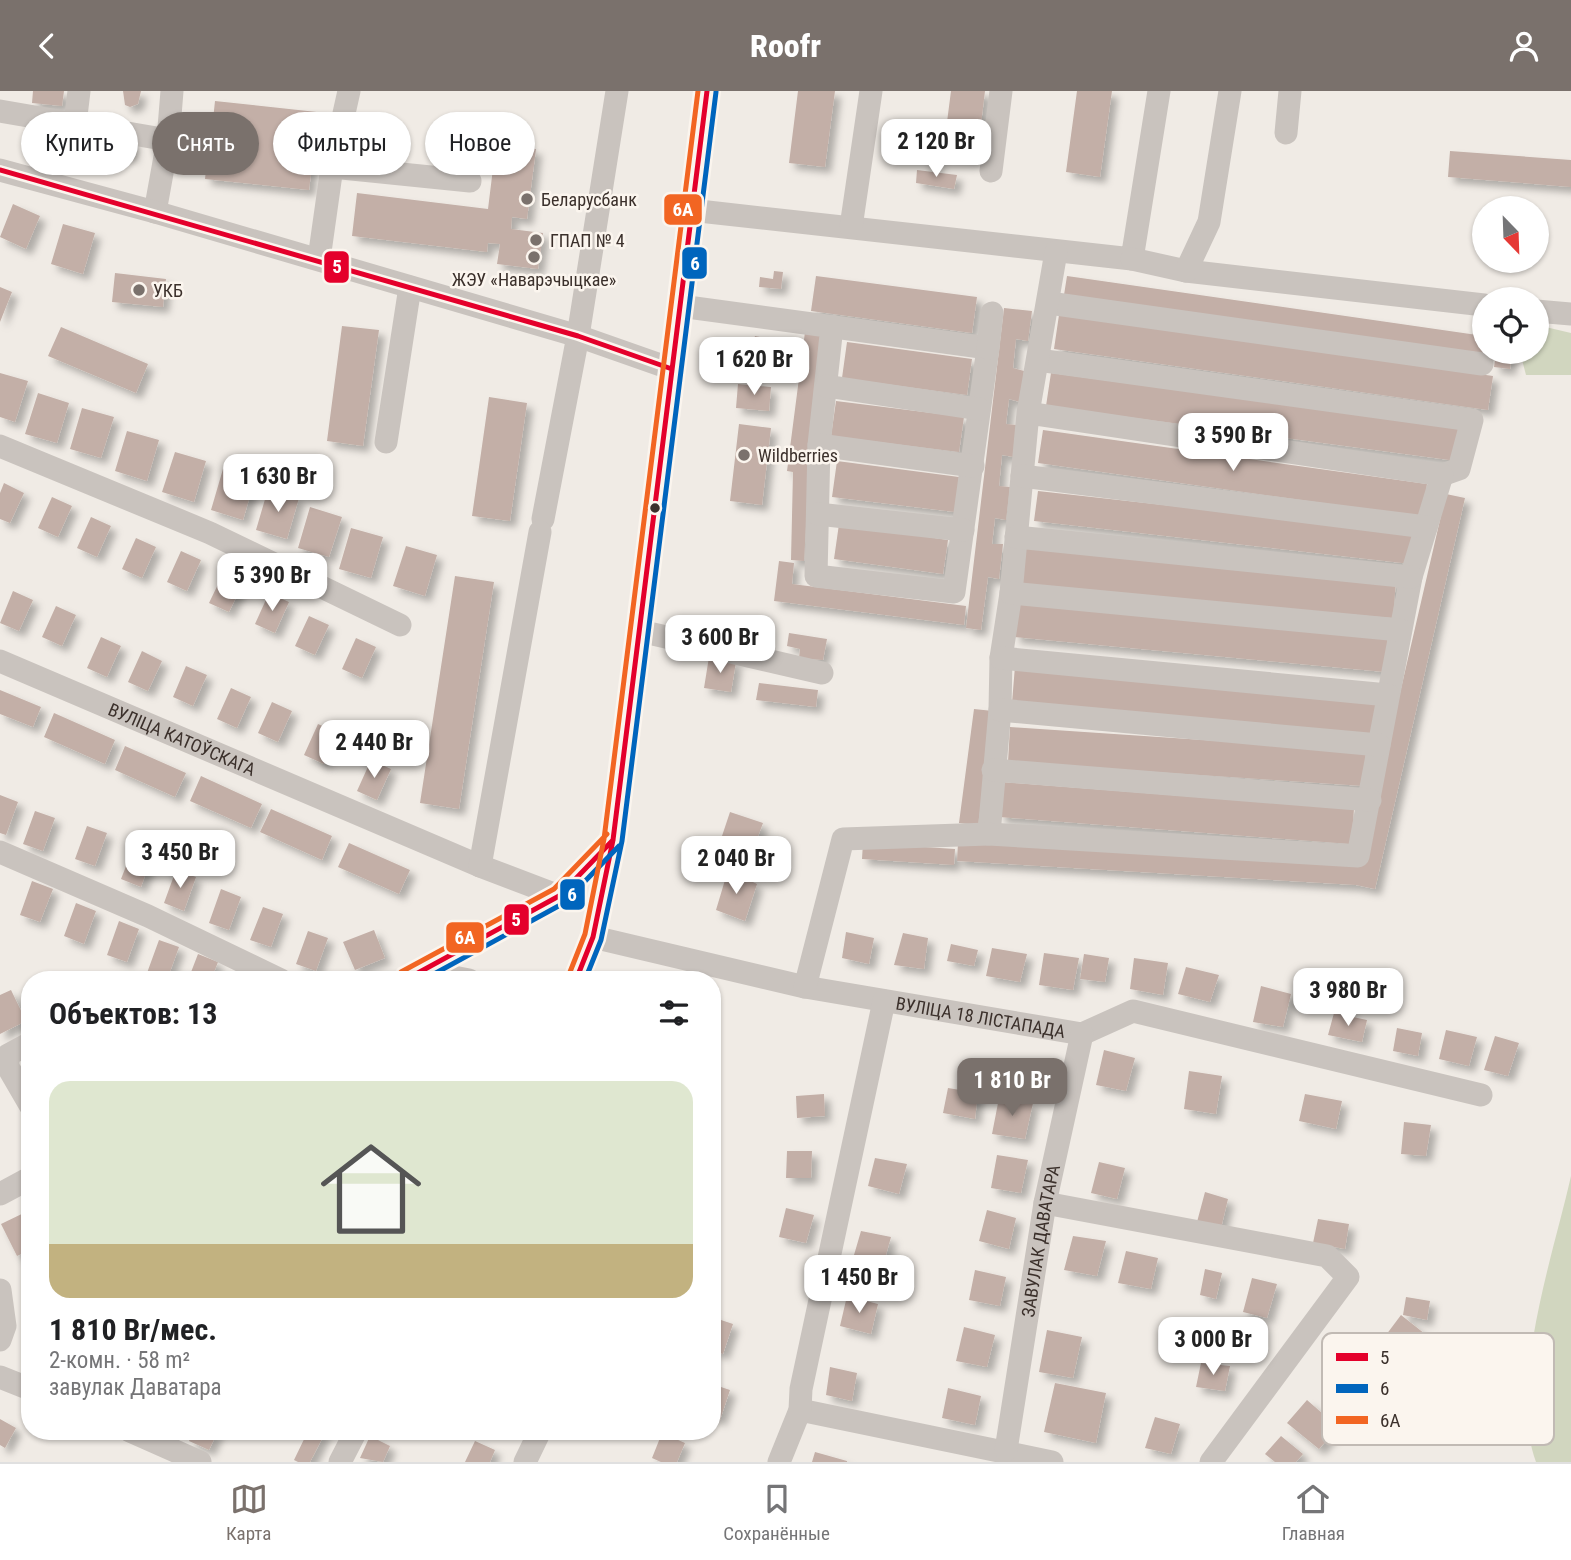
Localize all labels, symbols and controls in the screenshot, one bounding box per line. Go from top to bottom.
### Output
icon: back [28,27,66,65]
text: Roofr [750,27,821,65]
icon: person [1505,27,1543,65]
chip: Купить [21,112,138,175]
chip: Снять [152,112,259,175]
chip: Фильтры [273,112,411,175]
chip: Новое [425,112,535,175]
pin: 2 120 Br [864,119,1008,179]
text: 2 120 Br [897,128,975,155]
place label: Беларусбанк [541,189,637,210]
marker: Беларусбанк [519,191,535,207]
line badge: 6А [663,193,703,226]
north arrow [1472,196,1549,273]
map controls [1472,196,1549,364]
text: 6А [673,198,694,221]
place label: ГПАП № 4 [550,230,625,251]
marker: ГПАП № 4 [528,232,544,248]
line badge: 6 [681,246,708,280]
marker: ЖЭУ «Наварэчыцкае» [526,249,542,265]
line badge: 5 [323,250,350,284]
text: 6 [690,252,700,275]
text: 5 [332,255,342,278]
place label: ЖЭУ «Наварэчыцкае» [452,269,616,290]
place label: УКБ [153,280,183,301]
marker: УКБ [131,282,147,298]
button: locate [1472,287,1549,364]
pin: 1 620 Br [682,337,826,397]
text: 1 620 Br [715,346,793,373]
pin: 3 590 Br [1161,413,1305,473]
text: 3 590 Br [1194,422,1272,449]
place label: Wildberries [758,445,838,466]
marker: Wildberries [736,447,752,463]
pin: 1 630 Br [206,455,350,514]
text: 1 630 Br [239,463,317,490]
unlabelled marker [648,501,662,515]
pin: 5 390 Br [200,553,344,613]
text: 5 390 Br [233,562,311,589]
pin: 3 600 Br [648,615,792,675]
text: 3 600 Br [681,624,759,651]
street label: ВУЛІЦА КАТОЎСКАГА [105,698,259,780]
pin: 2 440 Br [302,721,446,780]
text: 2 440 Br [335,729,413,756]
pin: 3 450 Br [108,831,252,890]
pin: 2 040 Br [664,837,808,896]
text: 3 450 Br [141,839,219,866]
text: 2 040 Br [697,845,775,872]
line badge: 6 [559,878,586,911]
text: 6 [567,883,577,906]
line badge: 5 [503,903,530,936]
text: 5 [511,908,521,931]
line badge: 6А [445,921,485,954]
text: 6А [455,926,476,949]
pin: 3 980 Br [1276,969,1420,1028]
text: 3 980 Br [1309,977,1387,1004]
street label: ВУЛІЦА 18 ЛІСТАПАДА [894,992,1068,1042]
icon: filters [655,994,693,1032]
text: Объектов: 13 [49,996,217,1031]
pin: 1 810 Br [940,1059,1084,1118]
text: 1 810 Br [973,1067,1051,1094]
icon: home [308,1126,434,1252]
street label: ЗАВУЛАК ДАВАТАРА [1017,1162,1064,1319]
pin: 1 450 Br [787,1255,931,1315]
text: 1 450 Br [820,1264,898,1291]
text: 1 810 Br/мес. [49,1312,217,1347]
pin: 3 000 Br [1141,1317,1285,1377]
text: 3 000 Br [1174,1326,1252,1353]
legend [1322,1333,1554,1445]
text: 5 [1380,1346,1389,1369]
text: 2-комн. · 58 m² [49,1347,190,1374]
text: завулак Даватара [49,1374,222,1401]
text: 6 [1380,1377,1389,1400]
text: 6А [1380,1409,1400,1432]
tab: Карта [226,1480,271,1545]
tab: Сохранённые [723,1480,830,1545]
tab: Главная [1282,1480,1345,1545]

